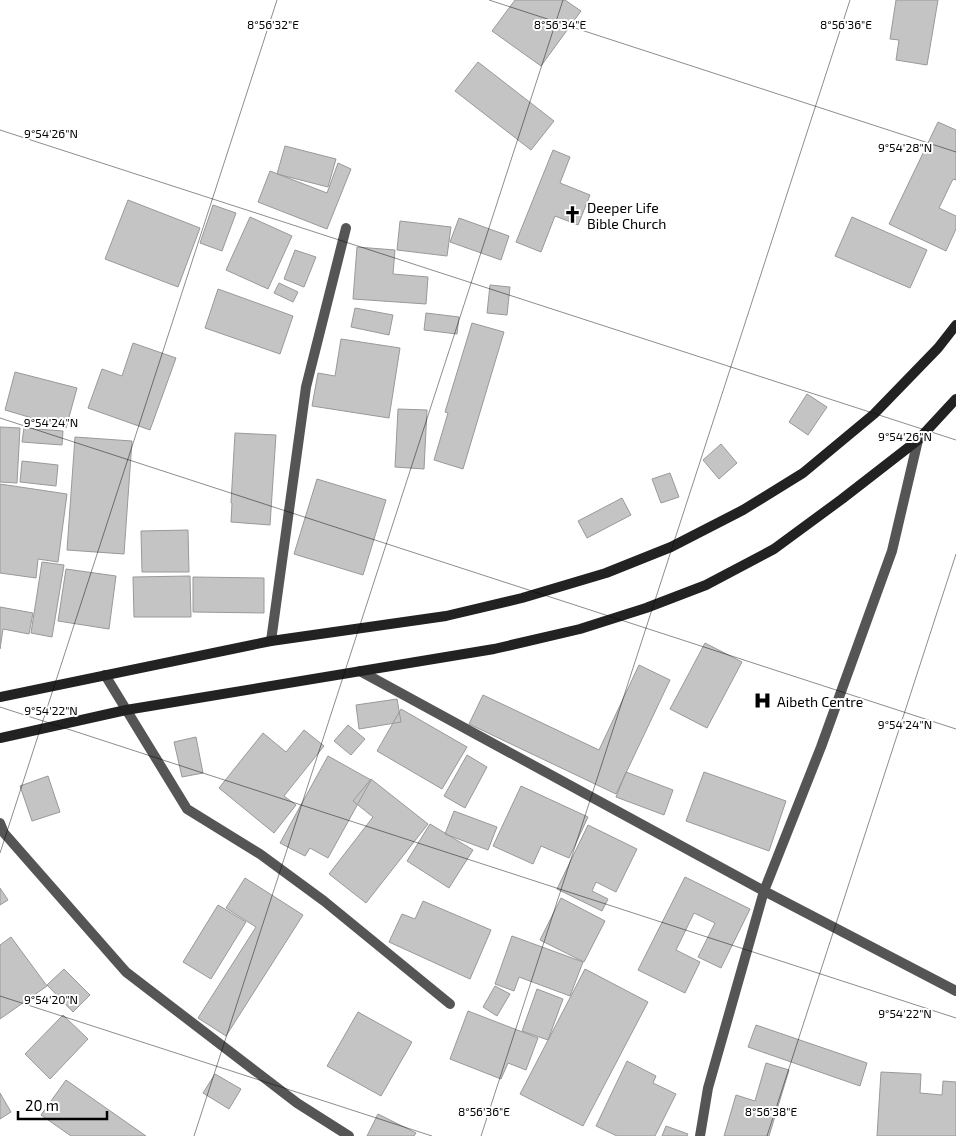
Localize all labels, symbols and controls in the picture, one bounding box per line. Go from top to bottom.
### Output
text: 8°56'32"E [247,17,299,31]
text: 8°56'34"E [534,17,586,31]
text: 8°56'36"E [820,17,872,31]
text: 9°54'26"N [24,126,78,140]
text: 9°54'28"N [878,140,932,154]
place label: Deeper Life Bible Church [587,199,666,232]
church icon: Deeper Life Bible Church [563,205,583,225]
text: 9°54'24"N [24,415,78,429]
text: 9°54'26"N [878,429,932,443]
hospital icon: Aibeth Centre [753,691,773,711]
place label: Aibeth Centre [777,693,863,710]
text: 9°54'22"N [24,703,78,717]
text: 9°54'24"N [878,717,932,731]
text: 9°54'20"N [24,992,78,1006]
text: 9°54'22"N [878,1006,932,1020]
scale bar [18,1088,106,1120]
text: 20 m [25,1096,59,1114]
text: 8°56'36"E [458,1104,510,1118]
text: 8°56'38"E [745,1104,797,1118]

